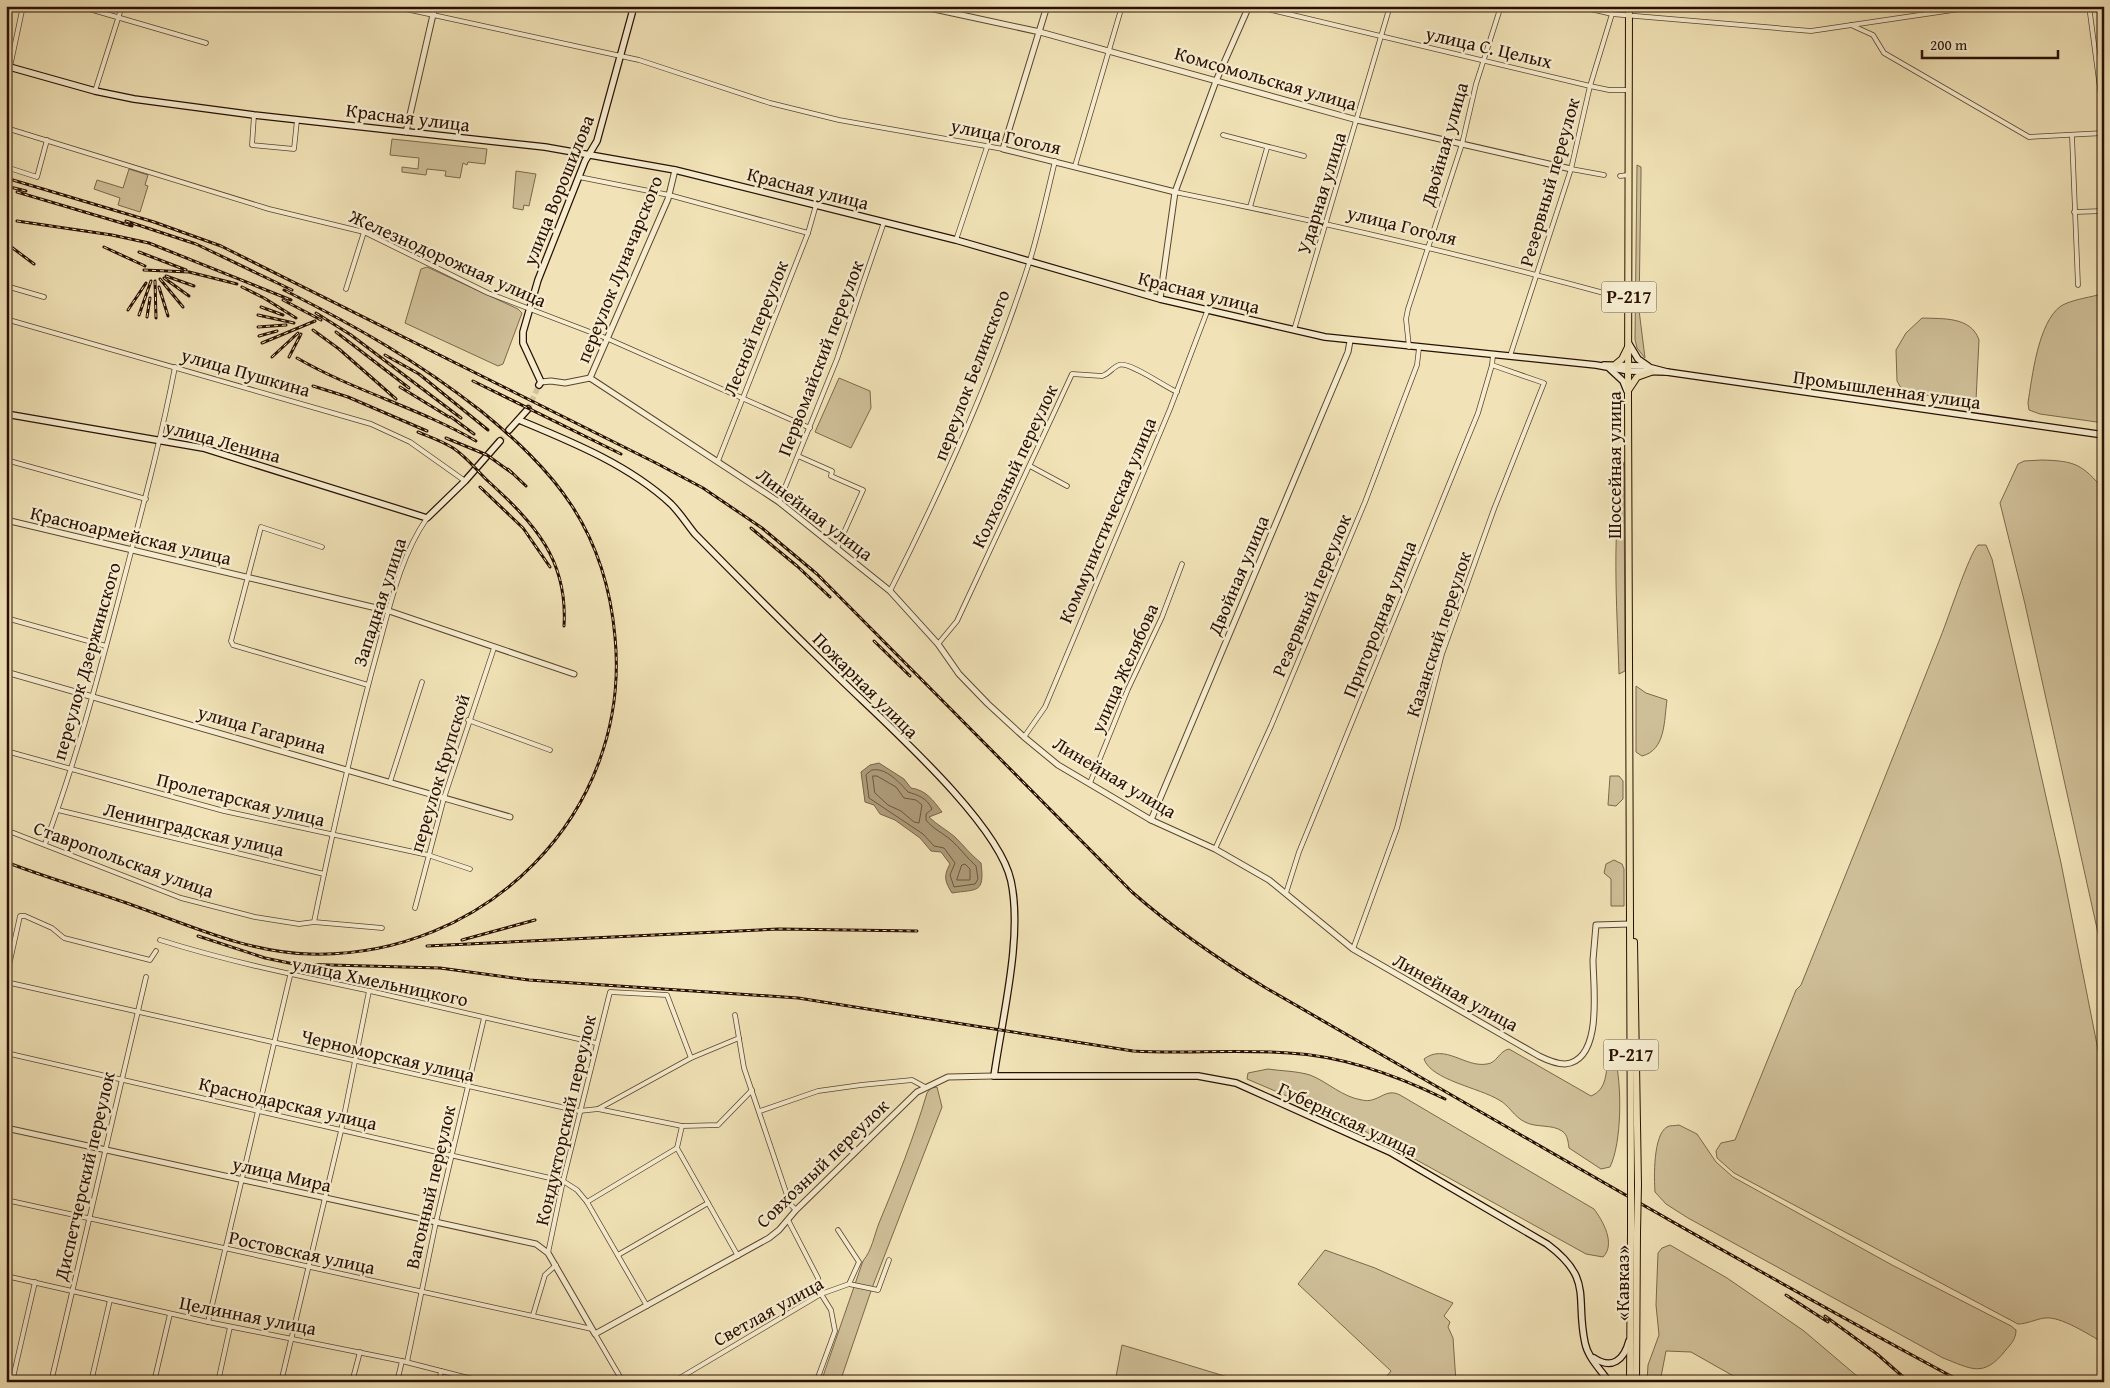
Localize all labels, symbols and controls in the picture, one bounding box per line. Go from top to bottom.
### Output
street label: улица С. Целых [1422,19,1555,75]
scale bar [1922,28,2059,60]
text: 200 m [1930,34,1968,55]
street label: Комсомольская улица [1172,39,1360,117]
street label: Двойная улица [1413,79,1475,210]
street label: Резервный переулок [1512,94,1586,270]
street label: Красная улица [344,96,472,138]
street label: улица Гоголя [947,110,1064,161]
street label: улица Ворошилова [515,111,601,270]
street label: Ударная улица [1289,128,1353,258]
street label: Красная улица [744,159,872,217]
street label: переулок Луначарского [569,171,669,367]
street label: улица Гоголя [1343,198,1460,252]
street label: Железнодорожная улица [344,201,551,314]
street label: Лесной переулок [715,256,795,400]
street label: Первомайский переулок [770,256,870,460]
street label: Красная улица [1135,263,1263,321]
road number: Р-217 [1602,282,1656,312]
street label: переулок Белинского [925,285,1017,465]
street label: улица Пушкина [177,340,314,404]
street label: Промышленная улица [1791,362,1983,416]
street label: Колхозный переулок [964,379,1064,553]
street label: Шоссейная улица [1600,391,1628,539]
street label: улица Ленина [161,412,284,470]
street label: Коммунистическая улица [1051,413,1163,627]
street label: Линейная улица [751,461,879,567]
street label: Красноармейская улица [28,498,234,572]
street label: Резервный переулок [1264,509,1358,681]
street label: Двойная улица [1200,511,1276,640]
street label: Западная улица [345,534,413,670]
street label: Пригородная улица [1335,536,1423,702]
street label: Казанский переулок [1398,547,1478,720]
street label: переулок Дзержинского [44,559,128,763]
street label: улица Желябова [1083,599,1165,738]
street label: Пожарная улица [806,625,926,745]
street label: переулок Крупской [402,690,476,856]
street label: улица Гагарина [194,697,330,761]
street label: Линейная улица [1048,729,1182,825]
street label: Пролетарская улица [154,765,328,833]
street label: Ленинградская улица [101,795,287,863]
street label: Ставропольская улица [30,813,218,905]
street label: Линейная улица [1388,946,1524,1038]
street label: улица Хмельницкого [288,948,471,1013]
street label: Кондукторский переулок [527,1012,603,1228]
street label: Черноморская улица [298,1021,478,1089]
road number: Р-217 [1604,1040,1658,1070]
street label: Диспетчерский переулок [46,1069,122,1284]
street label: Краснодарская улица [196,1069,380,1137]
street label: Губернская улица [1274,1074,1422,1164]
street label: Совхозный переулок [749,1092,895,1234]
street label: Вагонный переулок [398,1102,462,1271]
street label: улица Мира [229,1149,334,1199]
street label: Ростовская улица [226,1223,378,1281]
street label: «Кавказ» [1608,1245,1636,1321]
street label: Светлая улица [708,1269,828,1353]
street label: Целинная улица [177,1288,319,1342]

